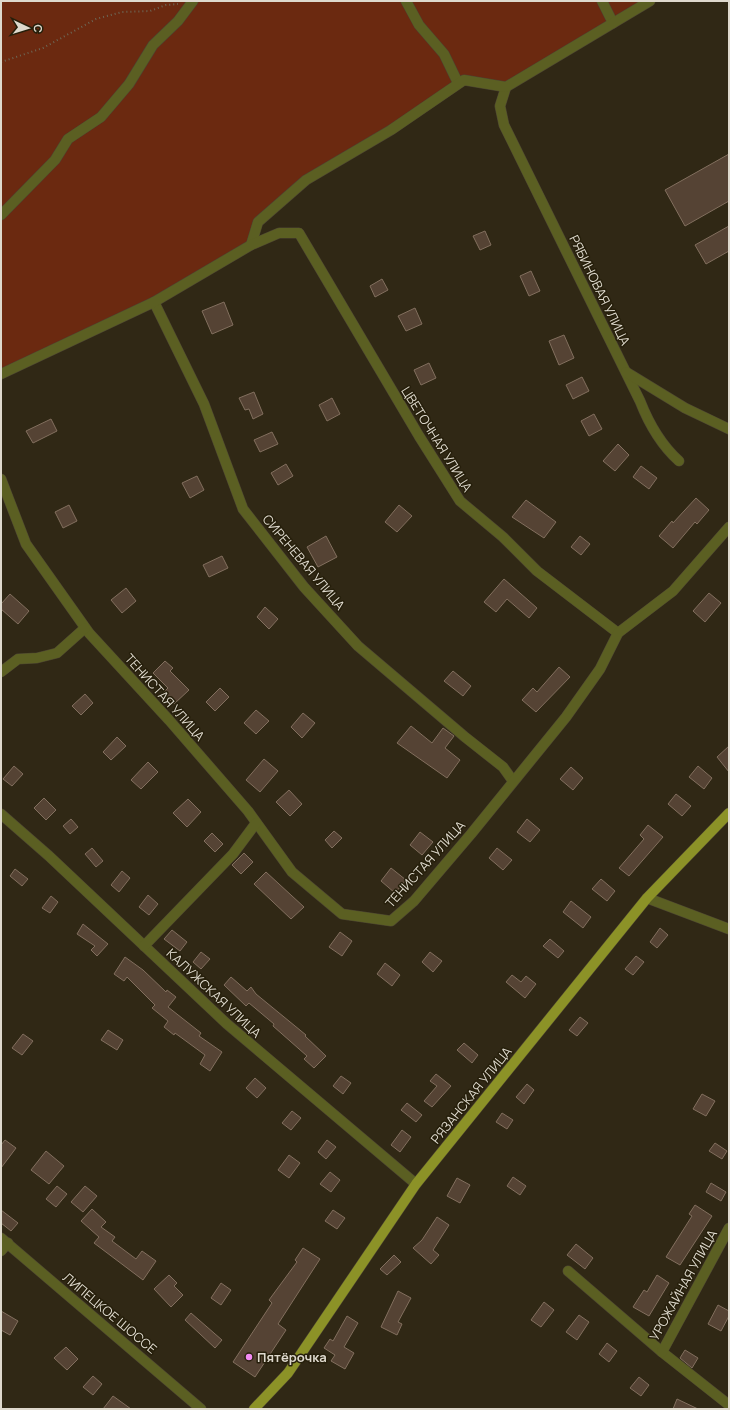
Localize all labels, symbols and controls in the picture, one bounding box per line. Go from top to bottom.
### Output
north arrow [8,8,48,48]
text: С [31,24,46,33]
street label: РЯБИНОВАЯ УЛИЦА [565,232,635,348]
street label: ЦВЕТОЧНАЯ УЛИЦА [397,383,477,495]
street label: СИРЕНЕВАЯ УЛИЦА [259,510,349,614]
street label: ТЕНИСТАЯ УЛИЦА [121,650,209,744]
street label: ТЕНИСТАЯ УЛИЦА [381,817,469,911]
street label: КАЛУЖСКАЯ УЛИЦА [163,944,265,1042]
street label: РЯЗАНСКАЯ УЛИЦА [426,1043,516,1147]
street label: УРОЖАЙНАЯ УЛИЦА [645,1226,721,1344]
street label: ЛИПЕЦКОЕ ШОССЕ [59,1268,161,1358]
place label: Пятёрочка [257,1348,327,1366]
marker: Пятёрочка [244,1352,254,1362]

